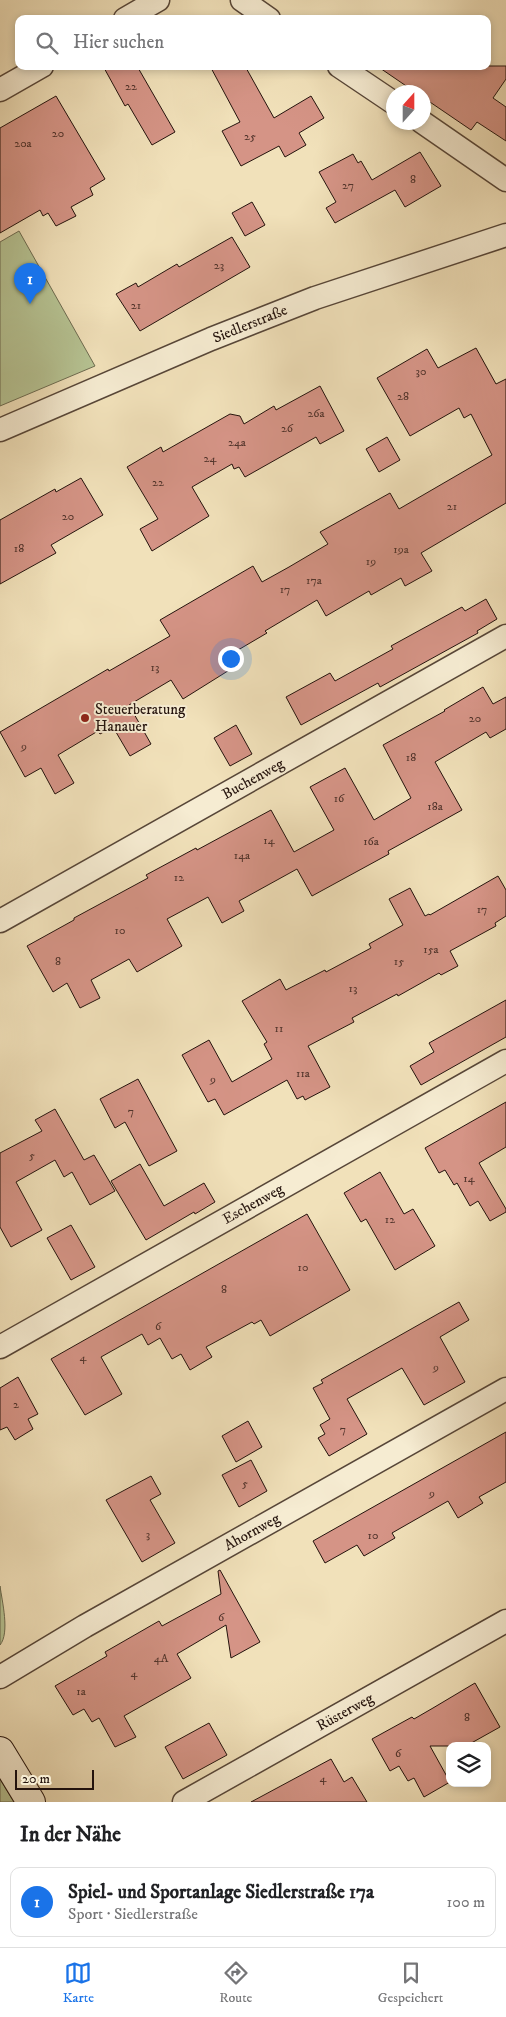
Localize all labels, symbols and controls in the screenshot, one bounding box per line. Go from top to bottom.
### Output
search box [15,15,491,70]
icon: search [33,29,61,57]
text: Hier suchen [73,31,164,54]
house number: 22 [125,79,137,94]
north arrow [386,85,431,130]
house number: 20 [52,126,64,141]
house number: 25 [244,129,256,144]
house number: 20a [14,136,33,151]
house number: 8 [410,172,416,187]
house number: 27 [342,178,354,193]
house number: 23 [214,258,224,273]
pin: 1 [14,263,46,304]
house number: 21 [131,298,141,313]
street label: Siedlerstraße [210,300,290,348]
house number: 30 [416,364,426,379]
house number: 28 [397,389,409,404]
house number: 26a [307,406,326,421]
house number: 26 [281,421,294,436]
house number: 24a [228,435,247,450]
house number: 24 [204,451,217,466]
house number: 22 [152,475,164,490]
house number: 21 [447,499,457,514]
house number: 20 [62,509,74,524]
house number: 18 [14,541,24,556]
house number: 19a [393,542,410,557]
house number: 19 [366,554,376,569]
house number: 17a [306,573,323,588]
house number: 17 [280,582,290,597]
your location [218,646,244,672]
house number: 13 [151,660,159,675]
place label: Steuerberatung Hanauer [95,700,186,736]
house number: 20 [469,711,481,726]
marker: Steuerberatung Hanauer [79,712,91,724]
house number: 9 [20,739,27,754]
house number: 18 [406,750,416,765]
street label: Buchenweg [219,754,288,804]
house number: 16 [334,791,345,806]
house number: 18a [427,799,444,814]
house number: 14 [263,833,276,848]
house number: 16a [363,834,380,849]
house number: 14a [234,848,251,863]
house number: 12 [174,870,184,885]
house number: 17 [477,902,487,917]
house number: 10 [115,923,125,938]
house number: 15a [423,942,440,957]
house number: 8 [55,954,61,969]
house number: 15 [394,954,404,969]
house number: 13 [349,981,357,996]
house number: 11 [275,1021,283,1036]
house number: 11a [296,1066,311,1081]
house number: 9 [209,1072,216,1087]
house number: 7 [128,1104,134,1119]
house number: 5 [29,1148,35,1163]
house number: 14 [463,1171,476,1186]
street label: Eschenweg [219,1179,287,1229]
house number: 12 [385,1212,395,1227]
house number: 10 [298,1260,308,1275]
house number: 8 [221,1282,227,1297]
house number: 6 [155,1319,162,1334]
house number: 4 [80,1350,88,1365]
house number: 9 [432,1360,439,1375]
house number: 2 [13,1397,19,1412]
house number: 7 [340,1422,346,1437]
house number: 5 [242,1476,248,1491]
house number: 9 [428,1486,435,1501]
street label: Ahornweg [221,1509,284,1555]
house number: 3 [146,1527,150,1542]
house number: 10 [368,1528,378,1543]
house number: 6 [218,1610,225,1625]
house number: 4A [154,1651,169,1666]
house number: 4 [131,1666,139,1681]
house number: 1a [76,1684,87,1699]
street label: Rüsterweg [313,1688,377,1735]
house number: 8 [464,1710,470,1725]
map controls [446,1742,491,1787]
button: layers [446,1742,491,1787]
house number: 6 [395,1746,402,1761]
scale bar [15,1767,94,1790]
text: 20 m [22,1770,50,1788]
house number: 4 [320,1771,328,1786]
text: In der Nähe [20,1822,121,1848]
text: Spiel- und Sportanlage Siedlerstraße 17a [68,1881,374,1904]
text: 1 [34,1892,40,1912]
text: 100 m [447,1892,485,1912]
text: Sport · Siedlerstraße [68,1904,198,1924]
tab: Karte [63,1959,94,2007]
tab: Route [219,1959,252,2007]
tab: Gespeichert [378,1959,443,2007]

